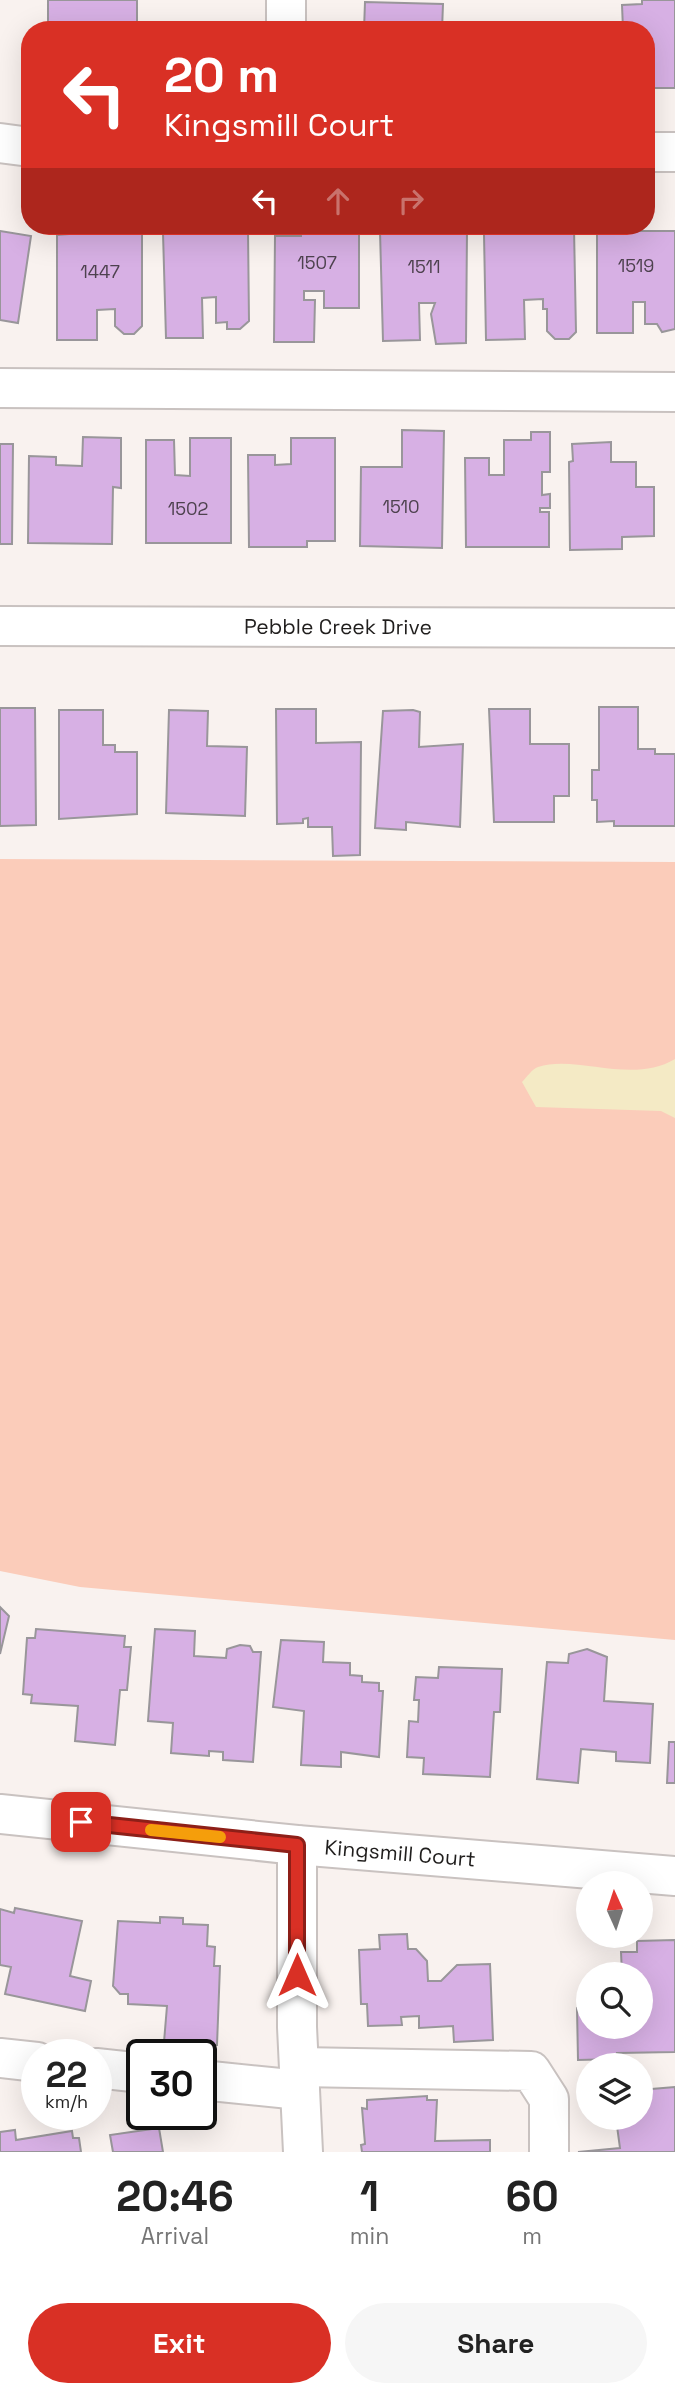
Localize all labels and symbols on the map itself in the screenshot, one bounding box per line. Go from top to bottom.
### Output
house number: 1507 [297,251,337,274]
house number: 1519 [618,254,654,277]
house number: 1511 [407,255,441,278]
house number: 1447 [80,260,120,283]
house number: 1510 [382,495,420,518]
house number: 1502 [168,497,208,520]
street label: Pebble Creek Drive [244,613,432,640]
pin [51,1792,111,1852]
street label: Kingsmill Court [324,1833,477,1873]
north arrow [576,1871,653,1948]
position arrow [260,1938,334,2012]
speed limit sign: 30 [126,2039,217,2130]

